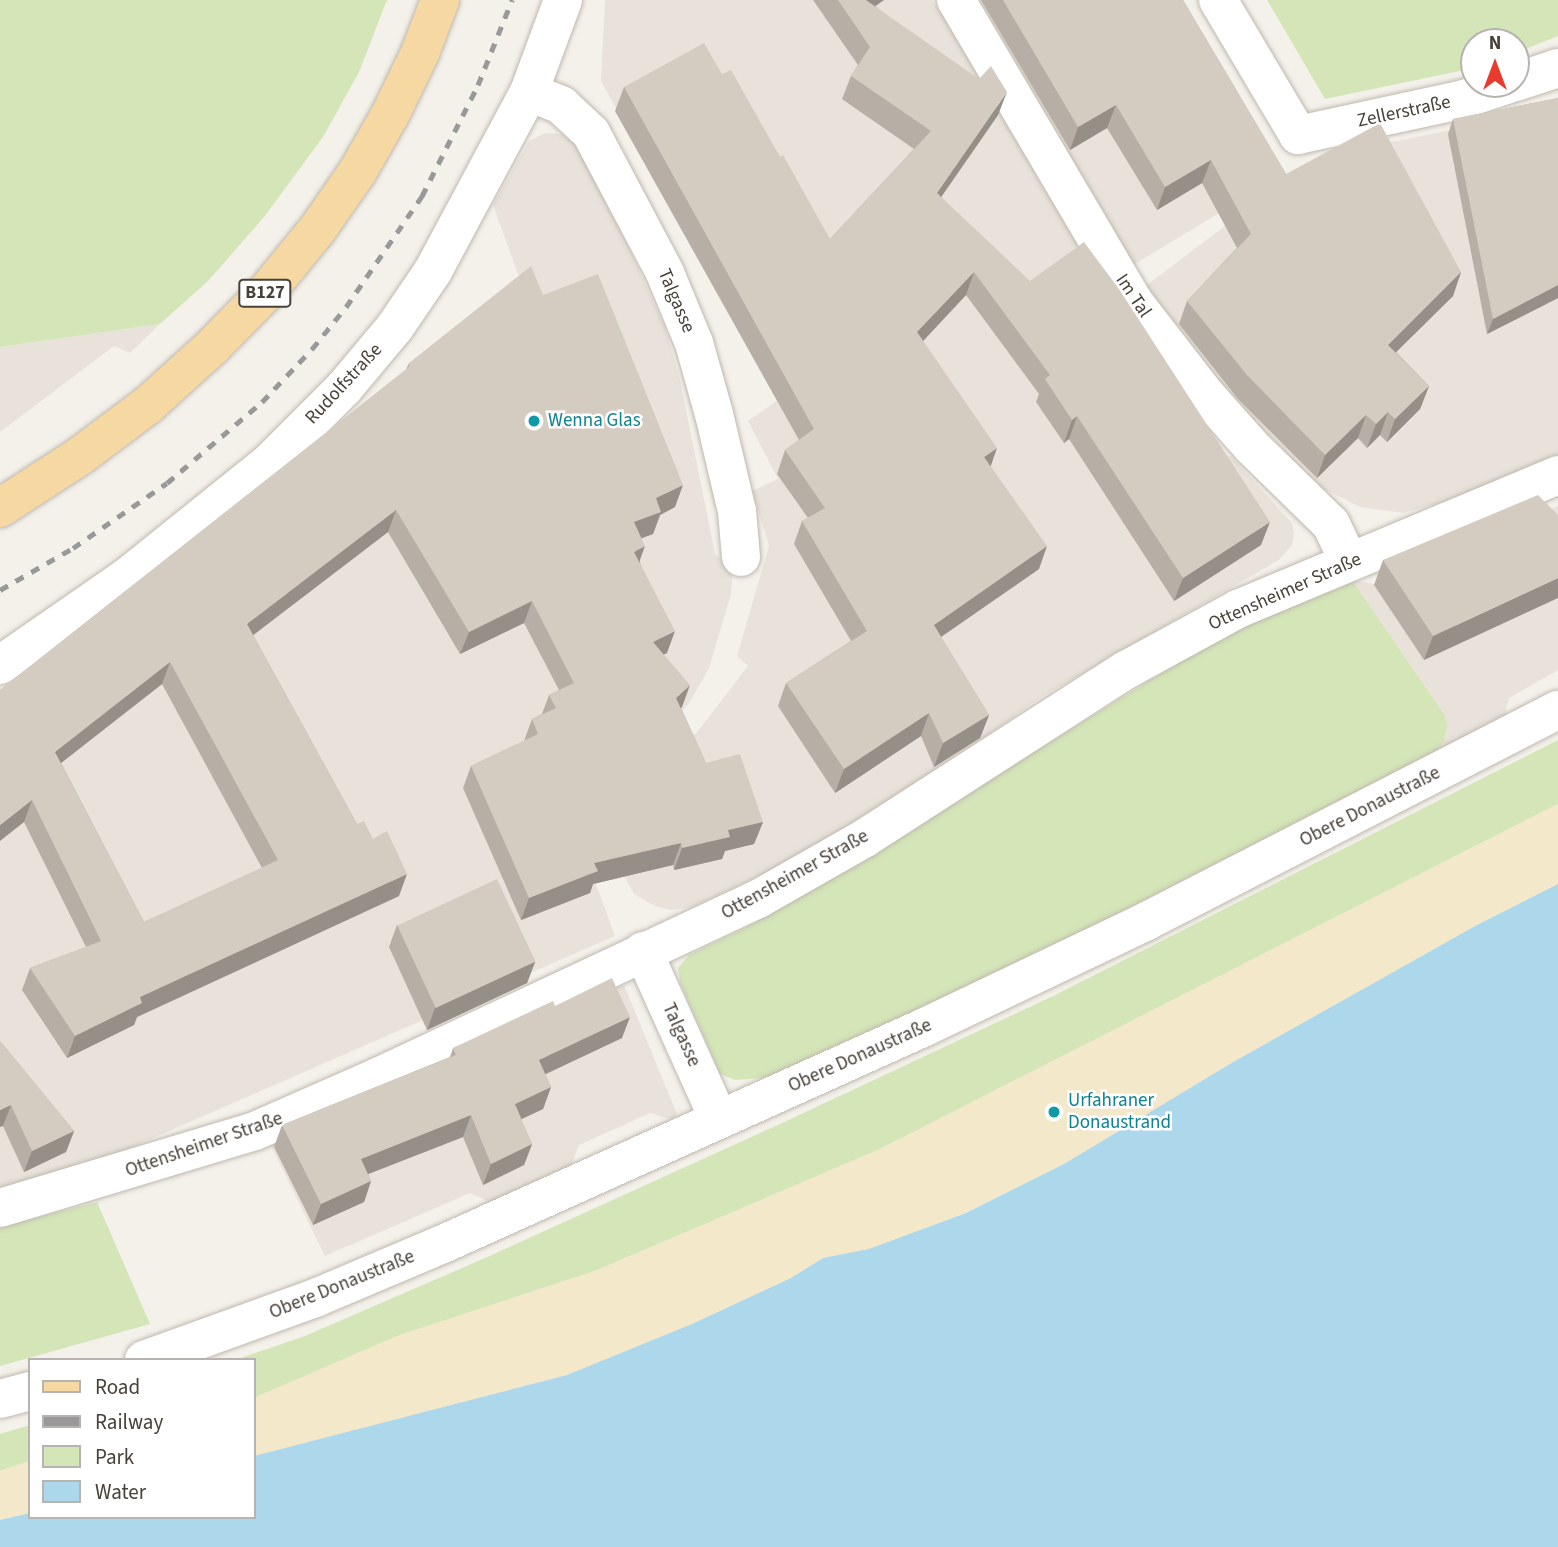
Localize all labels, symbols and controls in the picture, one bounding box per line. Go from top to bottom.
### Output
north arrow [1460,28,1530,98]
text: N [1489,30,1501,57]
street label: Zellerstraße [1355,91,1453,133]
street label: Talgasse [652,266,700,336]
street label: Im Tal [1110,270,1156,322]
road number: B127 [237,278,293,307]
street label: Rudolfstraße [301,339,387,429]
place label: Wenna Glas [548,410,641,432]
marker: Wenna Glas [526,413,542,429]
street label: Ottensheimer Straße [1205,548,1365,636]
street label: Obere Donaustraße [1296,762,1444,852]
street label: Ottensheimer Straße [717,825,873,925]
street label: Talgasse [657,1000,705,1070]
street label: Obere Donaustraße [785,1014,935,1098]
place label: Urfahraner Donaustrand [1068,1090,1171,1134]
marker: Urfahraner Donaustrand [1046,1104,1062,1120]
street label: Ottensheimer Straße [122,1107,286,1183]
street label: Obere Donaustraße [266,1245,418,1325]
legend [28,1358,256,1519]
text: Road [95,1372,140,1402]
text: Railway [95,1407,163,1437]
text: Park [95,1442,134,1472]
text: Water [95,1477,146,1507]

